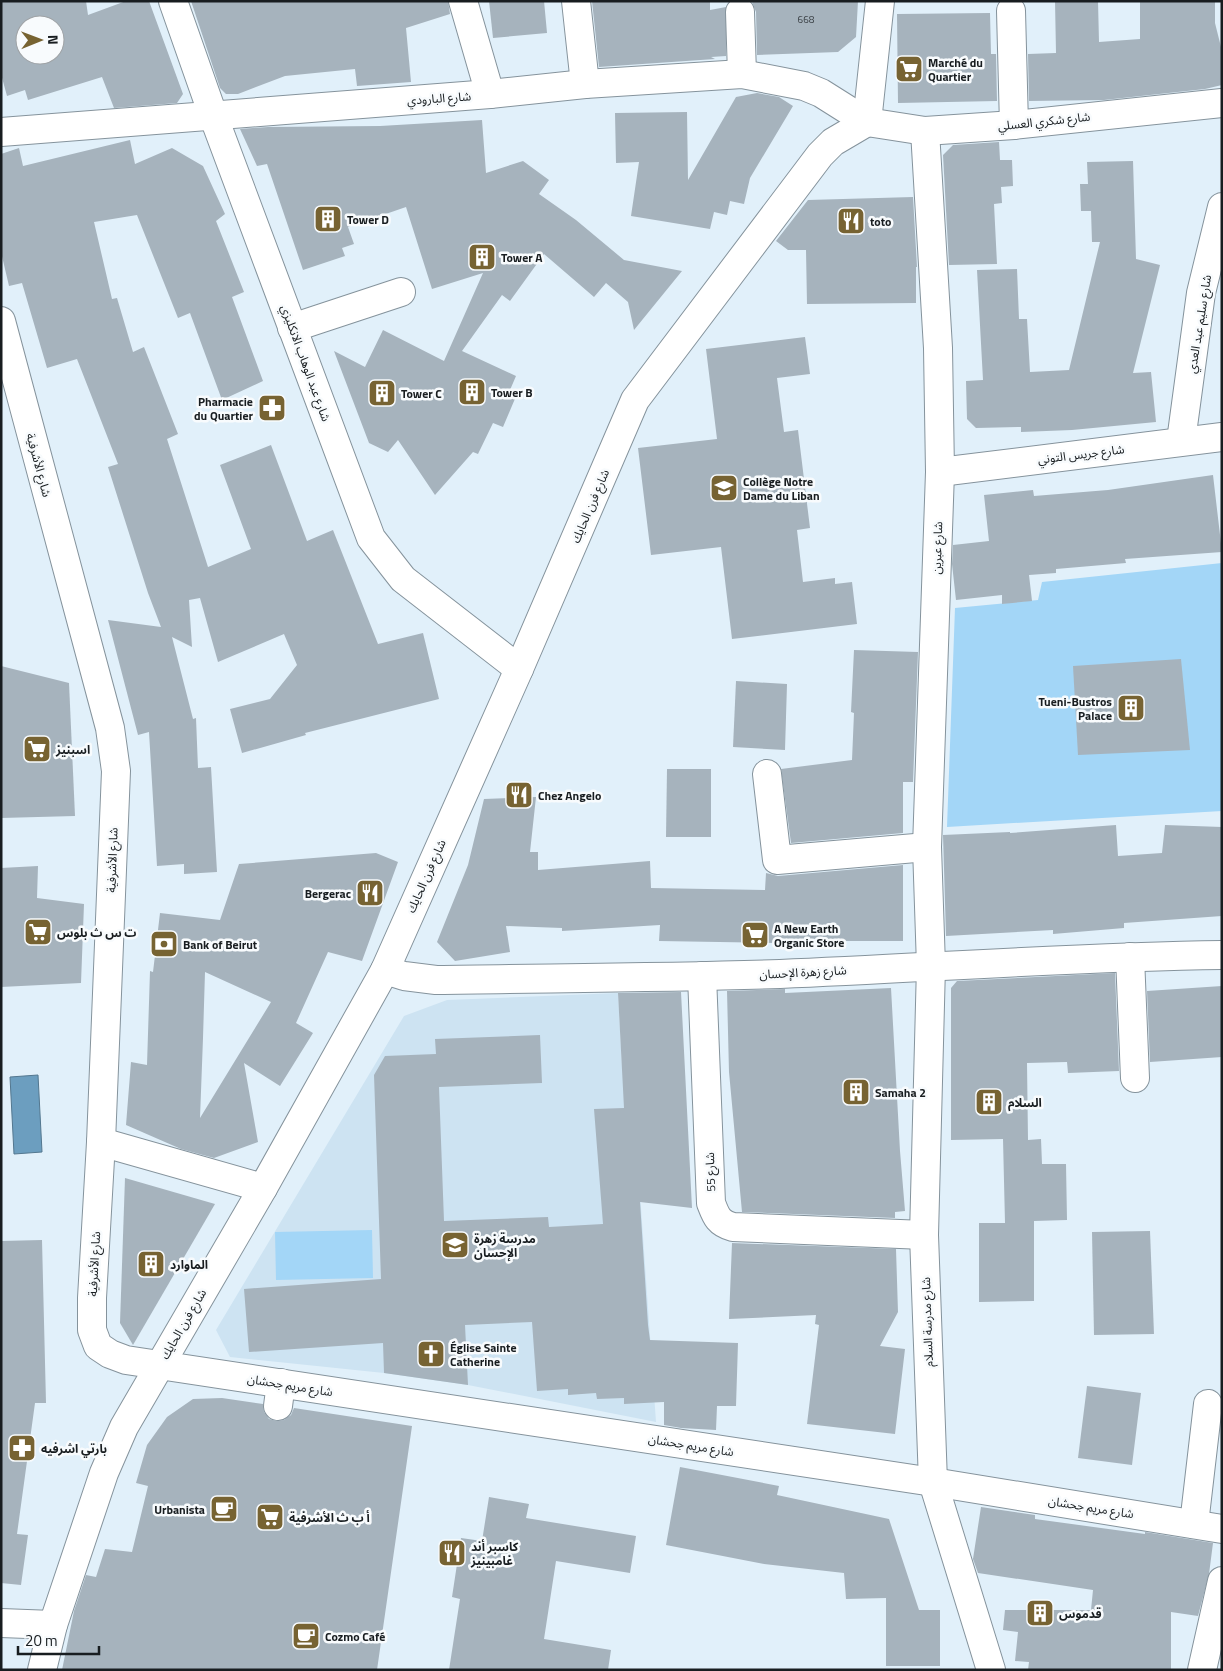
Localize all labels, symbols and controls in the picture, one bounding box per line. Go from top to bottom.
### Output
house number: 668 [798,12,815,27]
north arrow [15,15,65,65]
text: N [43,35,64,45]
place label: Marché du Quartier [928,53,983,86]
supermarket icon: Marché du Quartier [894,54,924,84]
street label: شارع البارودي [406,86,472,110]
street label: شارع شكري العسلي [997,107,1091,136]
building icon: Tower D [313,204,343,234]
restaurant icon: toto [836,206,866,236]
place label: Tower D [347,210,389,229]
place label: toto [870,212,892,231]
building icon: Tower A [467,242,497,272]
place label: Tower A [501,248,543,267]
street label: شارع سليم عبد العدي [1182,273,1217,375]
street label: شارع عبد الوهاب الانكليزي [275,302,336,424]
building icon: Tower B [457,377,487,407]
building icon: Tower C [367,378,397,408]
place label: Tower B [491,383,533,402]
place label: Tower C [401,384,442,403]
place label: Pharmacie du Quartier [194,392,254,425]
pharmacy icon: Pharmacie du Quartier [257,393,287,423]
street label: شارع الأشرفية [21,431,57,499]
street label: شارع جريس التوني [1037,439,1125,470]
street label: شارع فرن الحايك [566,466,614,546]
place label: Collège Notre Dame du Liban [743,472,820,505]
school or university icon: Collège Notre Dame du Liban [709,473,739,503]
street label: شارع عبرين [927,521,947,575]
place label: Tueni-Bustros Palace [1038,692,1112,725]
building icon: Tueni-Bustros Palace [1116,693,1146,723]
supermarket icon: اسبنيز [22,734,52,764]
place label: اسبنيز [55,740,90,759]
restaurant icon: Chez Angelo [504,780,534,810]
place label: Chez Angelo [538,786,601,805]
street label: شارع الأشرفية [101,827,123,893]
street label: شارع فرن الحايك [401,836,451,916]
restaurant icon: Bergerac [355,878,385,908]
place label: Bergerac [305,884,351,903]
supermarket icon: ت س ث بلوس [23,917,53,947]
place label: A New Earth Organic Store [774,919,844,952]
supermarket icon: A New Earth Organic Store [740,920,770,950]
place label: ت س ث بلوس [57,923,137,942]
bank icon: Bank of Beirut [149,929,179,959]
place label: Bank of Beirut [183,935,258,954]
street label: شارع زهرة الإحسان [759,960,847,984]
building icon: Samaha 2 [841,1077,871,1107]
place label: Samaha 2 [875,1083,926,1102]
building icon: السلام [974,1087,1004,1117]
place label: السلام [1008,1093,1042,1112]
street label: شارع 55 [700,1152,720,1192]
place label: مدرسة زهرة الإحسان [474,1229,536,1262]
school or university icon: مدرسة زهرة الإحسان [440,1230,470,1260]
street label: شارع الأشرفية [83,1231,105,1297]
building icon: الماوارد [136,1249,166,1279]
place label: الماوارد [170,1255,208,1274]
street label: شارع مدرسة السلام [916,1277,938,1367]
street label: شارع فرن الحايك [155,1285,211,1363]
place label: Église Sainte Catherine [450,1338,517,1371]
church icon: Église Sainte Catherine [416,1339,446,1369]
street label: شارع مريم جحشان [246,1369,334,1401]
street label: شارع مريم جحشان [647,1429,735,1461]
pharmacy icon: بارتي اشرفيه [7,1433,37,1463]
place label: بارتي اشرفيه [41,1439,107,1458]
street label: شارع مريم جحشان [1047,1491,1135,1523]
cafe icon: Urbanista [209,1494,239,1524]
place label: Urbanista [154,1500,205,1519]
supermarket icon: أ ب ث الأشرفية [255,1502,285,1532]
place label: أ ب ث الأشرفية [289,1508,370,1527]
place label: كاسبر أند غامبينيز [470,1537,519,1570]
restaurant icon: كاسبر أند غامبينيز [437,1538,467,1568]
building icon: قدموس [1025,1598,1055,1628]
place label: قدموس [1059,1604,1102,1623]
cafe icon: Cozmo Café [291,1621,321,1651]
scale bar [18,1624,99,1656]
place label: Cozmo Café [325,1627,385,1646]
text: 20 m [25,1629,58,1652]

